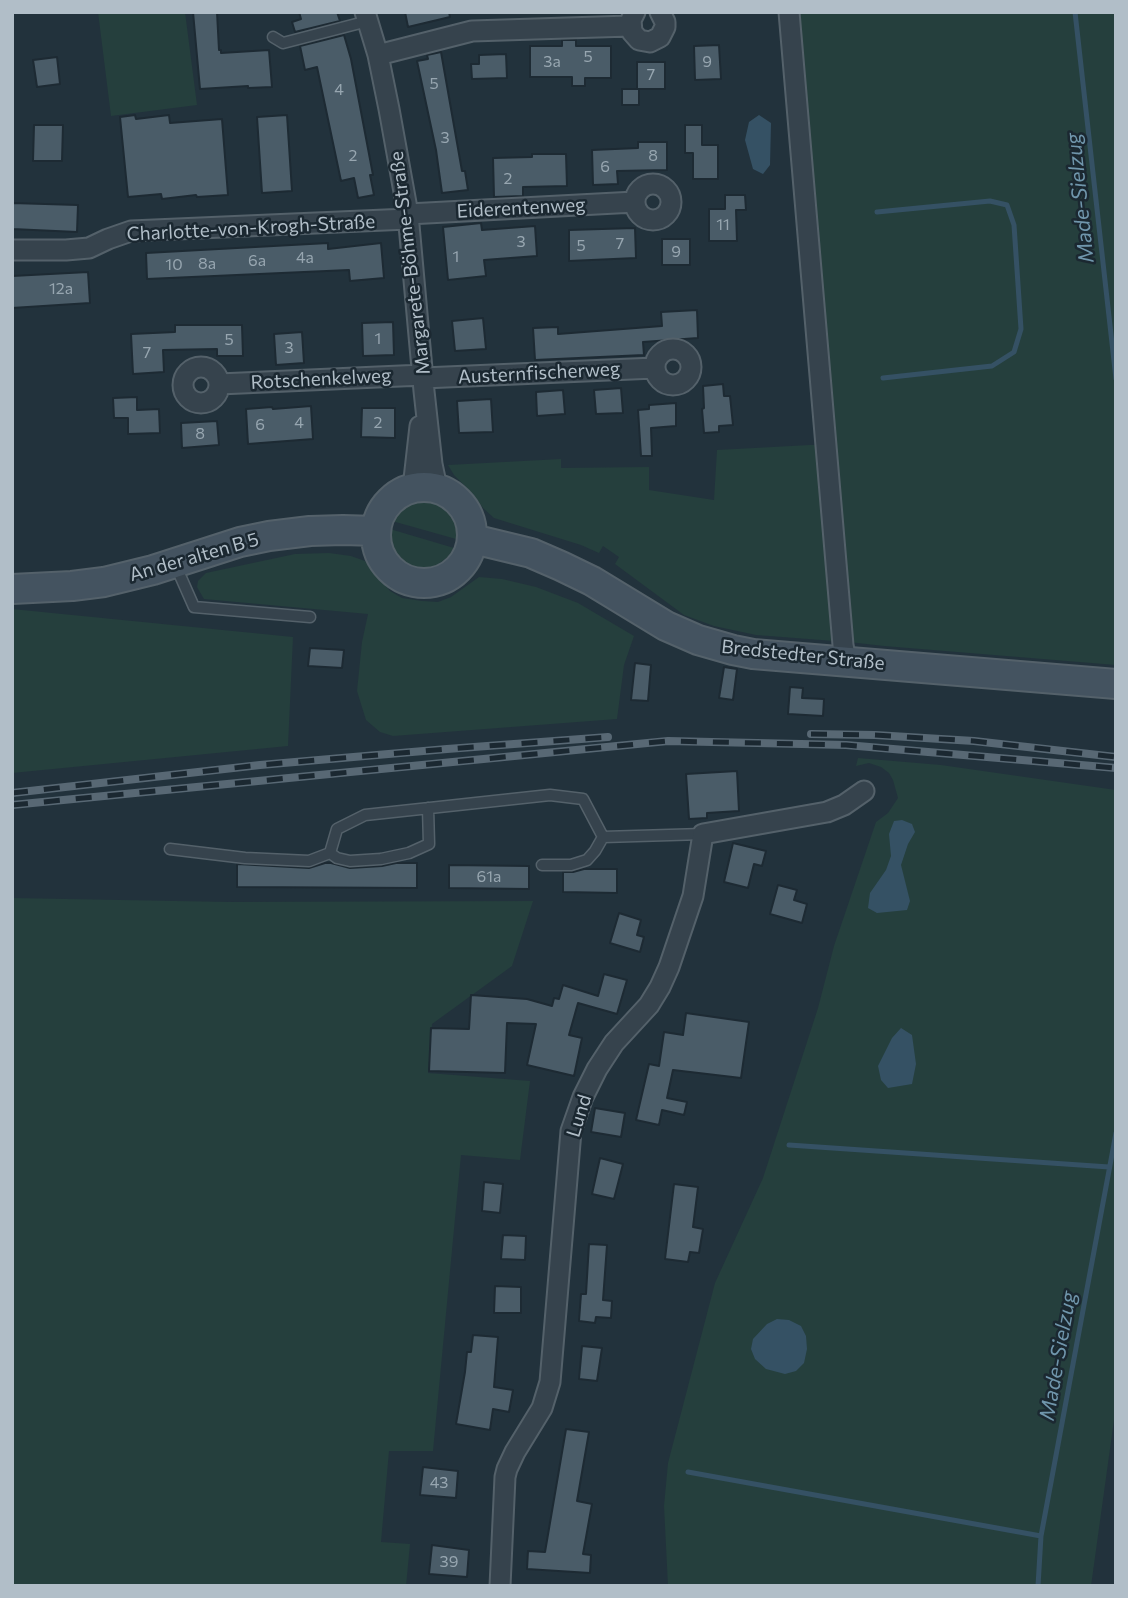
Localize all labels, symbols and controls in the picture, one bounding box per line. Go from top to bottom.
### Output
house number: 5 [583,47,593,67]
house number: 3a [543,52,561,72]
house number: 9 [702,52,712,72]
house number: 7 [647,65,655,85]
house number: 5 [429,74,439,94]
house number: 4 [334,80,344,100]
house number: 3 [440,128,450,148]
water label: Made-Sielzug [1061,132,1099,264]
house number: 2 [349,146,357,166]
house number: 8 [648,146,658,166]
street label: Margarete-Böhme-Straße [385,150,435,376]
house number: 6 [600,157,610,177]
house number: 2 [504,169,512,189]
street label: Eiderentenweg [456,193,586,223]
street label: Charlotte-von-Krogh-Straße [126,210,376,246]
house number: 11 [716,215,730,235]
house number: 3 [516,232,526,252]
house number: 7 [616,234,624,254]
house number: 5 [576,236,586,256]
house number: 9 [671,242,681,262]
house number: 1 [453,247,459,267]
house number: 4a [296,248,314,268]
house number: 6a [248,251,266,271]
house number: 8a [198,254,216,274]
house number: 10 [165,255,183,275]
house number: 12a [49,279,73,299]
house number: 1 [375,329,381,349]
house number: 5 [224,330,234,350]
house number: 3 [284,338,294,358]
house number: 7 [143,343,151,363]
street label: Austernfischerweg [457,357,621,389]
street label: Rotschenkelweg [250,364,392,394]
house number: 4 [294,413,304,433]
house number: 2 [374,413,382,433]
house number: 6 [255,415,265,435]
house number: 8 [195,424,205,444]
street label: An der alten B 5 [127,528,261,586]
street label: Bredstedter Straße [720,635,886,675]
house number: 61a [477,867,501,887]
street label: Lund [562,1092,596,1140]
water label: Made-Sielzug [1034,1289,1082,1423]
house number: 43 [430,1473,448,1493]
house number: 39 [440,1552,458,1572]

